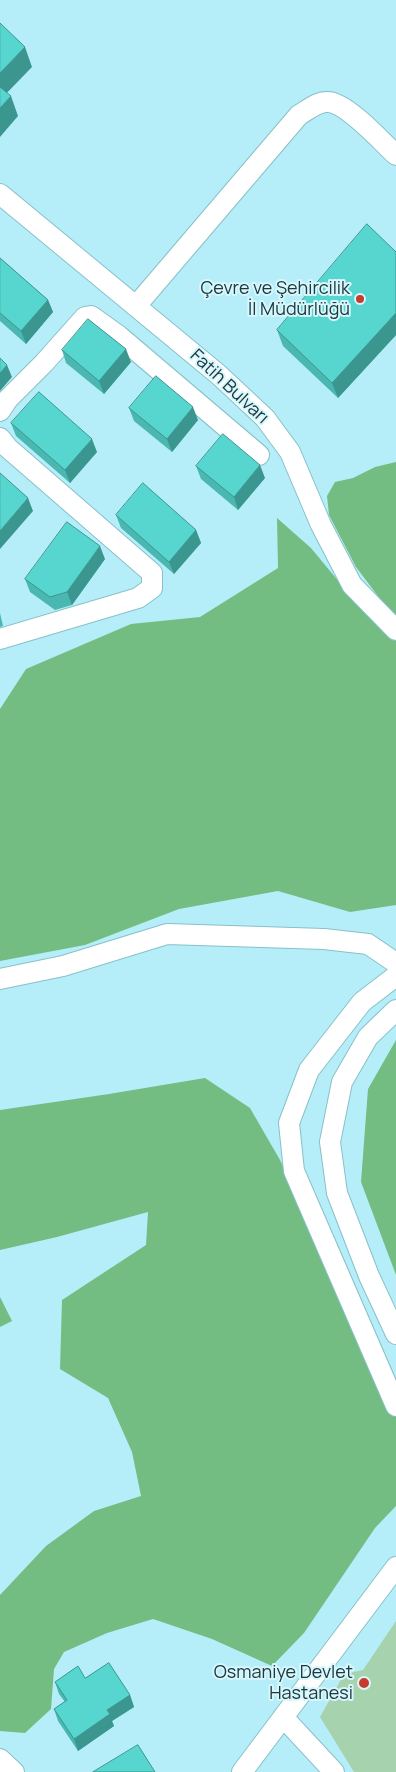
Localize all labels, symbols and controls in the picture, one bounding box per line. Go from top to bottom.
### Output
place label: Çevre ve Şehircilik İl Müdürlüğü [200,278,350,320]
marker: Çevre ve Şehircilik İl Müdürlüğü [354,293,366,305]
street label: Fatih Bulvarı [185,345,273,429]
place label: Osmaniye Devlet Hastanesi [214,1662,353,1705]
marker: Osmaniye Devlet Hastanesi [357,1676,371,1690]

